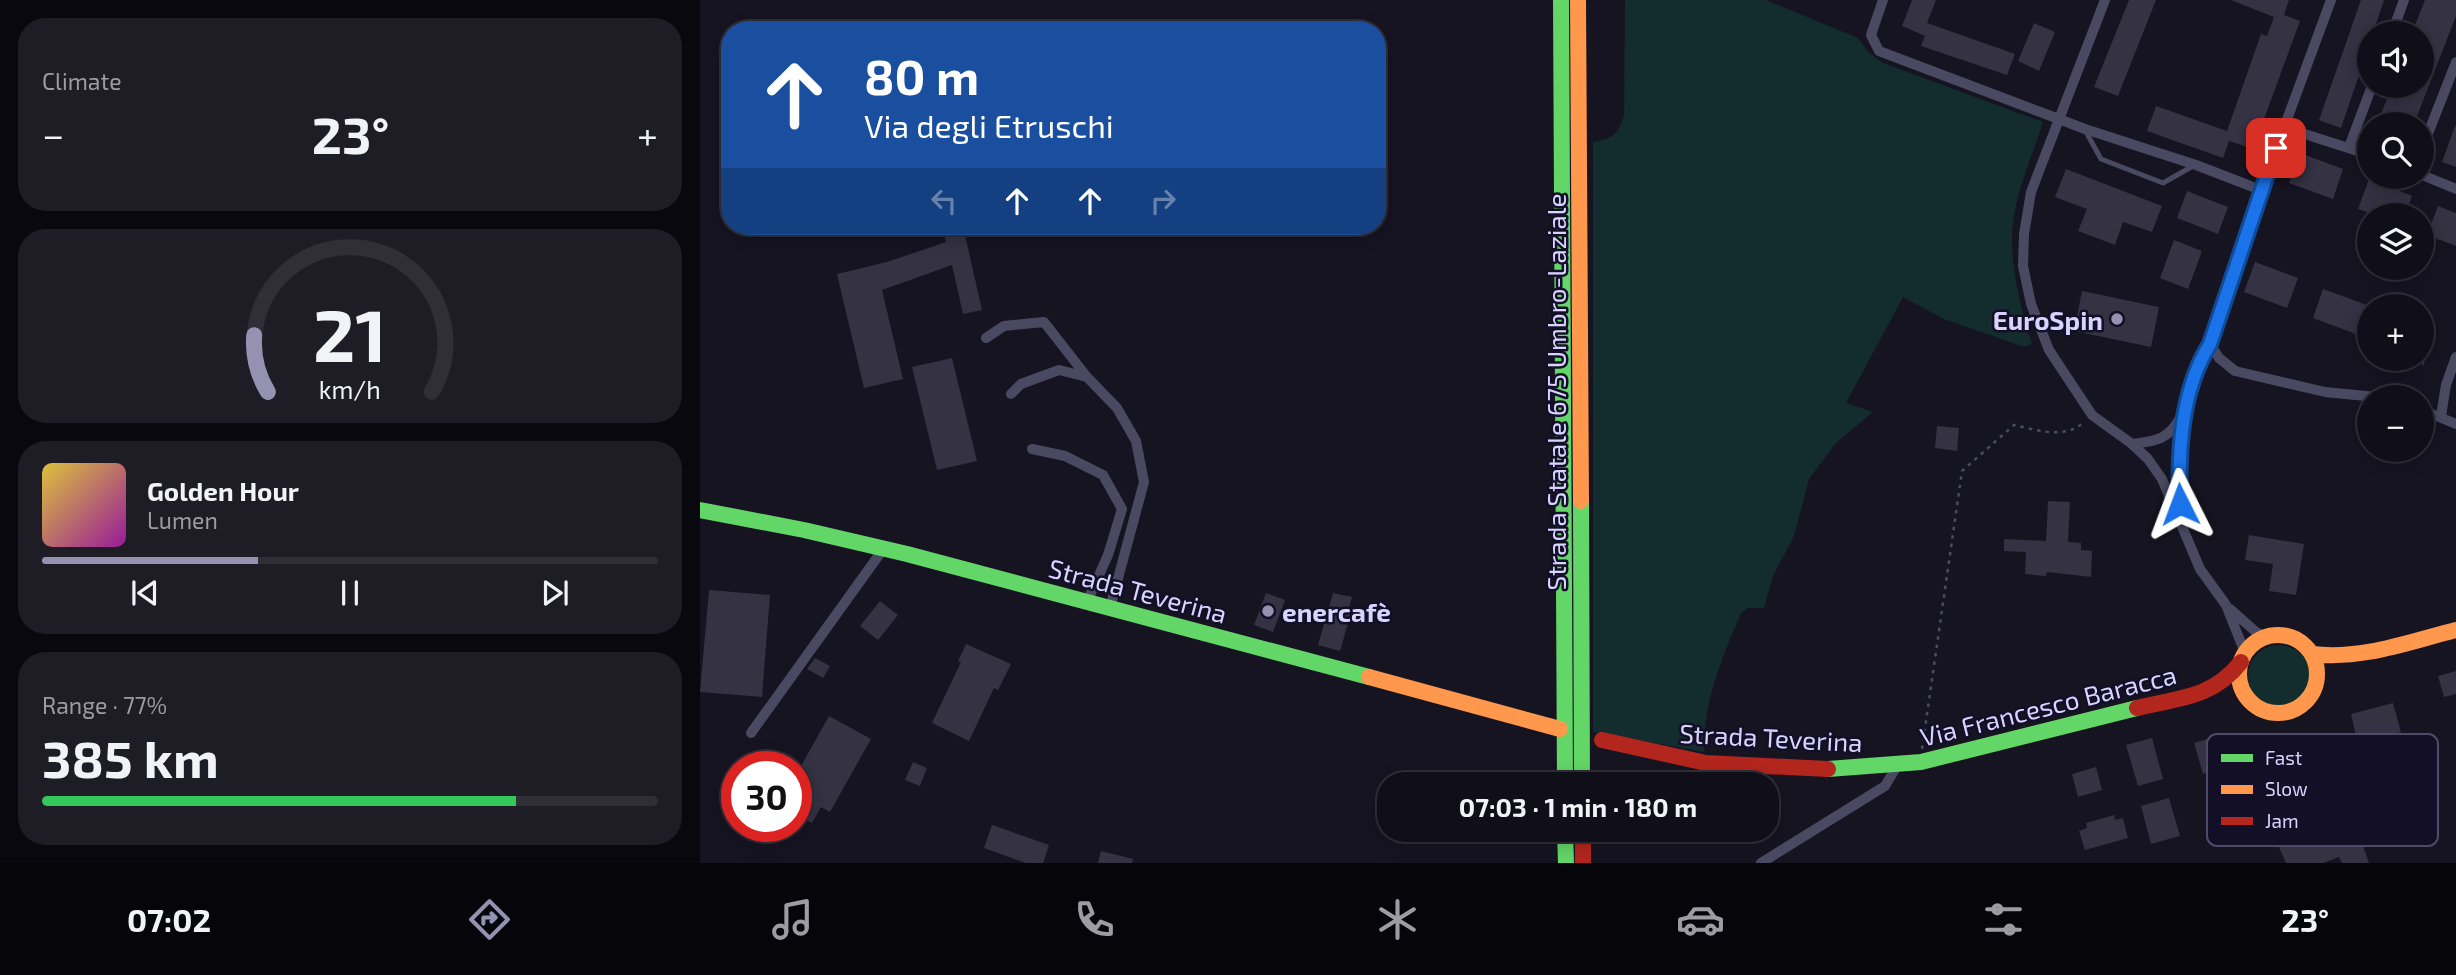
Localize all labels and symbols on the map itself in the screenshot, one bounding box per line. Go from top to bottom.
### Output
pin [2246,118,2306,178]
street label: Strada Statale 675 Umbro-Laziale [1540,194,1571,590]
place label: EuroSpin [1993,304,2103,335]
marker: EuroSpin [2109,311,2125,327]
position arrow [2143,467,2217,541]
street label: Strada Teverina [1045,551,1231,629]
place label: enercafè [1282,596,1391,627]
marker: enercafè [1260,603,1276,619]
street label: Via Francesco Baracca [1917,658,2179,752]
street label: Strada Teverina [1679,717,1863,757]
legend [2207,734,2438,846]
text: Fast [2265,746,2302,769]
speed limit sign: 30 [721,751,812,842]
text: Slow [2265,777,2308,800]
text: Jam [2265,809,2299,832]

